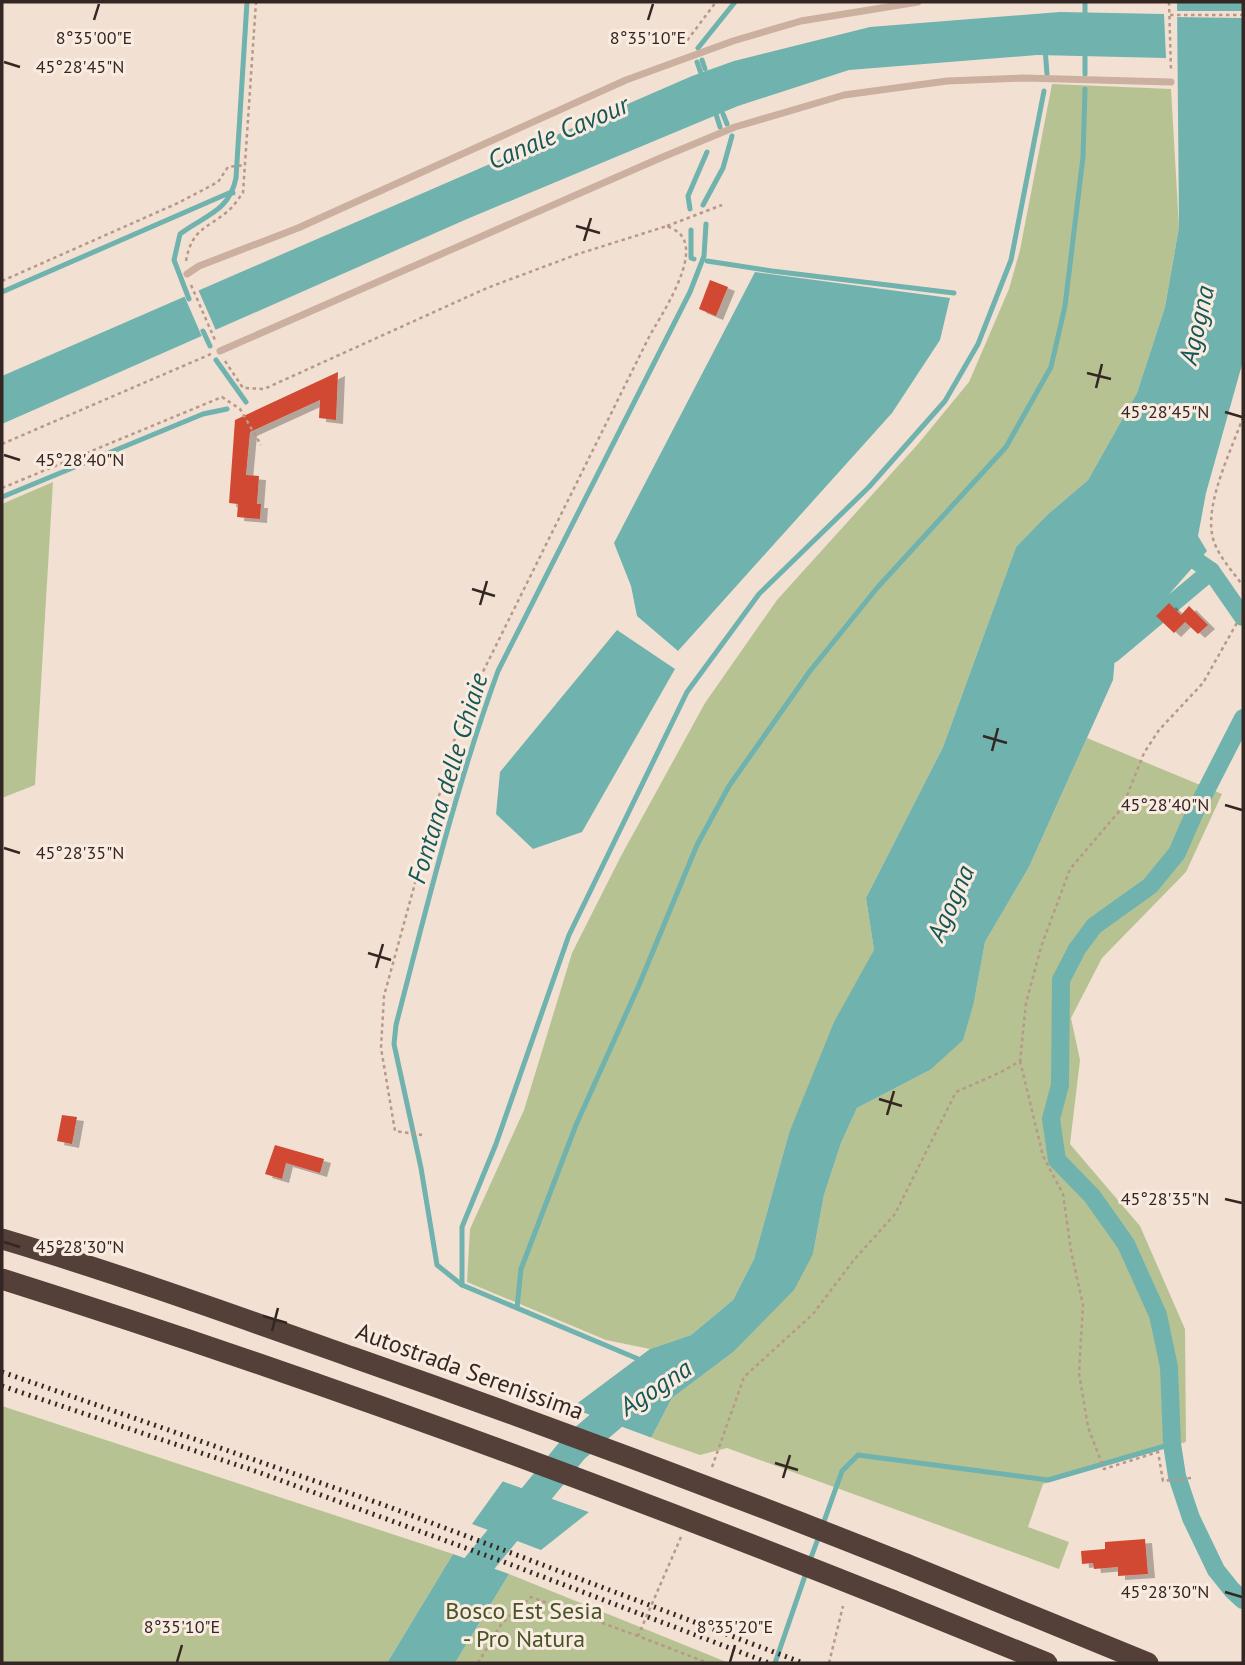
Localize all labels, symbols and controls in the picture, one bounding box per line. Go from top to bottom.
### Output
text: 8°35'00"E [56,26,132,49]
text: 8°35'10"E [610,26,686,49]
text: 45°28'45"N [36,55,124,78]
water label: Canale Cavour [483,87,635,176]
water label: Agogna [1171,282,1221,369]
text: 45°28'45"N [1121,400,1209,423]
text: 45°28'40"N [36,448,124,471]
water label: Fontana delle Ghiaie [399,669,495,887]
text: 45°28'40"N [1121,793,1209,816]
text: 45°28'35"N [36,841,124,864]
water label: Agogna [918,859,981,947]
text: 45°28'35"N [1121,1187,1209,1210]
text: 45°28'30"N [36,1235,124,1258]
street label: Autostrada Serenissima [352,1315,588,1427]
water label: Agogna [612,1351,698,1423]
text: 45°28'30"N [1121,1580,1209,1603]
park label: Bosco Est Sesia - Pro Natura [445,1595,603,1654]
text: 8°35'10"E [144,1615,220,1638]
text: 8°35'20"E [697,1615,773,1638]

